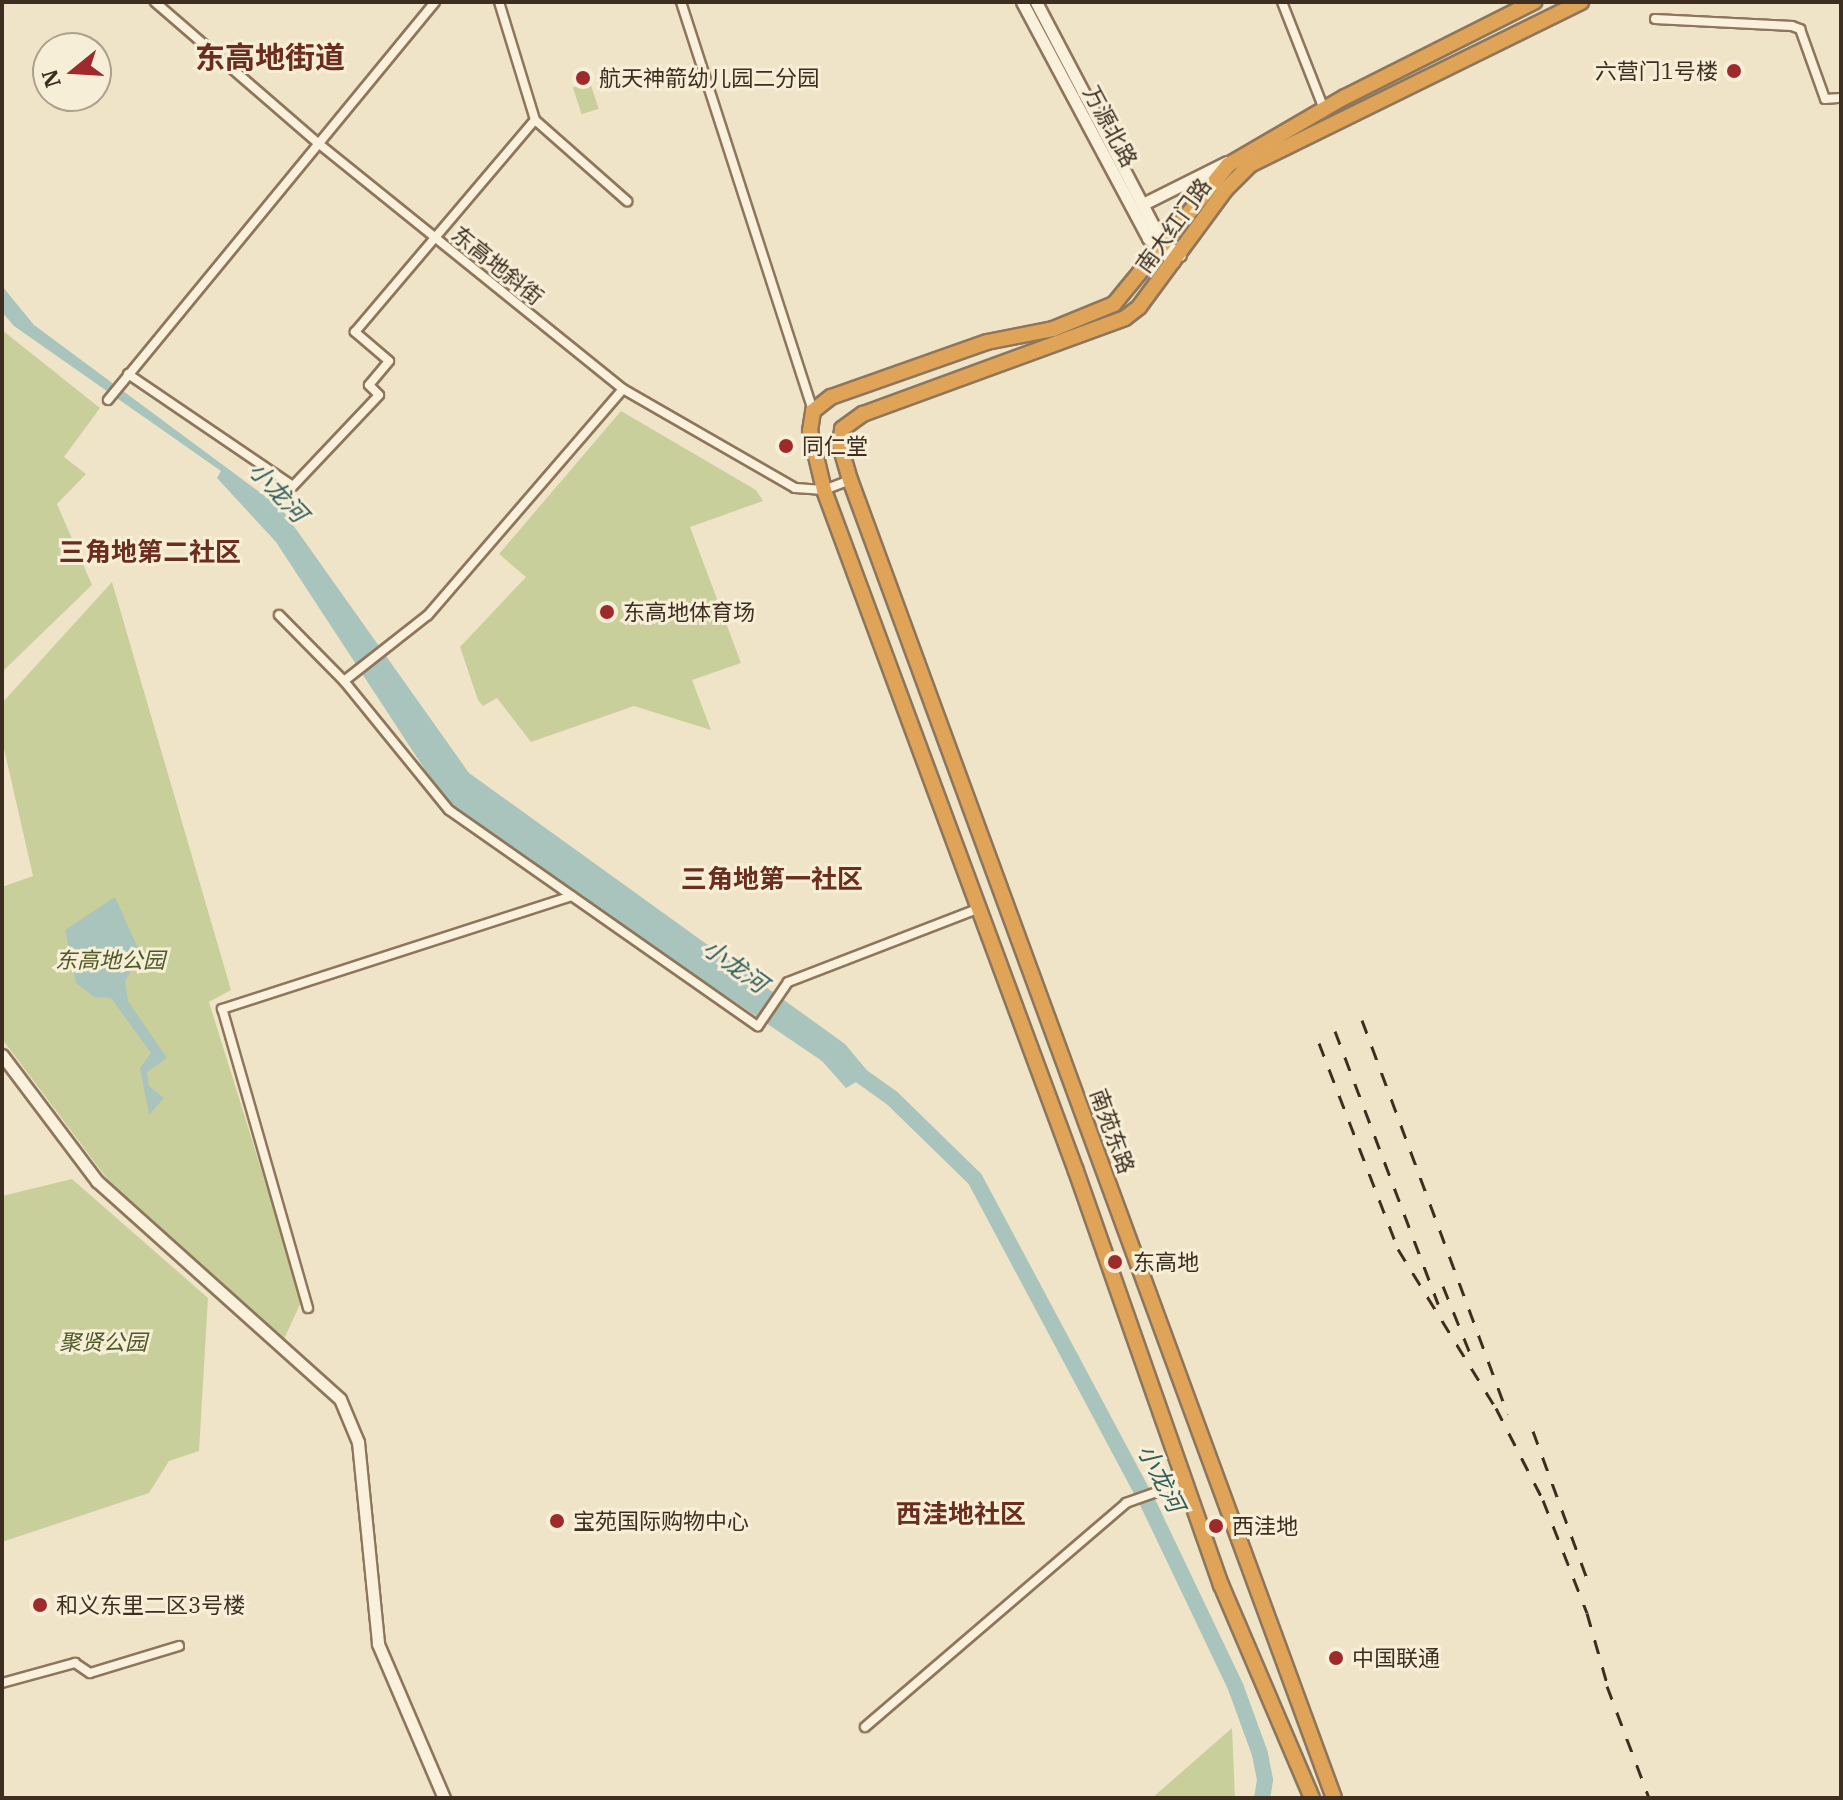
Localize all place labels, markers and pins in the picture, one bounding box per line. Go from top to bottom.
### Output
place label: 六营门1号楼 [1595,58,1718,84]
marker: 六营门1号楼 [1725,62,1743,80]
place label: 航天神箭幼儿园二分园 [599,65,819,91]
marker: 航天神箭幼儿园二分园 [574,69,592,87]
place label: 同仁堂 [802,433,868,459]
marker: 同仁堂 [777,437,795,455]
place label: 东高地体育场 [623,599,755,625]
marker: 东高地体育场 [598,603,616,621]
place label: 东高地 [1133,1249,1199,1275]
marker: 东高地 [1104,1251,1126,1273]
place label: 宝苑国际购物中心 [573,1508,749,1534]
marker: 宝苑国际购物中心 [548,1512,566,1530]
place label: 西洼地 [1232,1513,1298,1539]
marker: 西洼地 [1207,1517,1225,1535]
place label: 和义东里二区3号楼 [56,1592,245,1618]
marker: 和义东里二区3号楼 [31,1596,49,1614]
place label: 中国联通 [1352,1645,1440,1671]
marker: 中国联通 [1327,1649,1345,1667]

